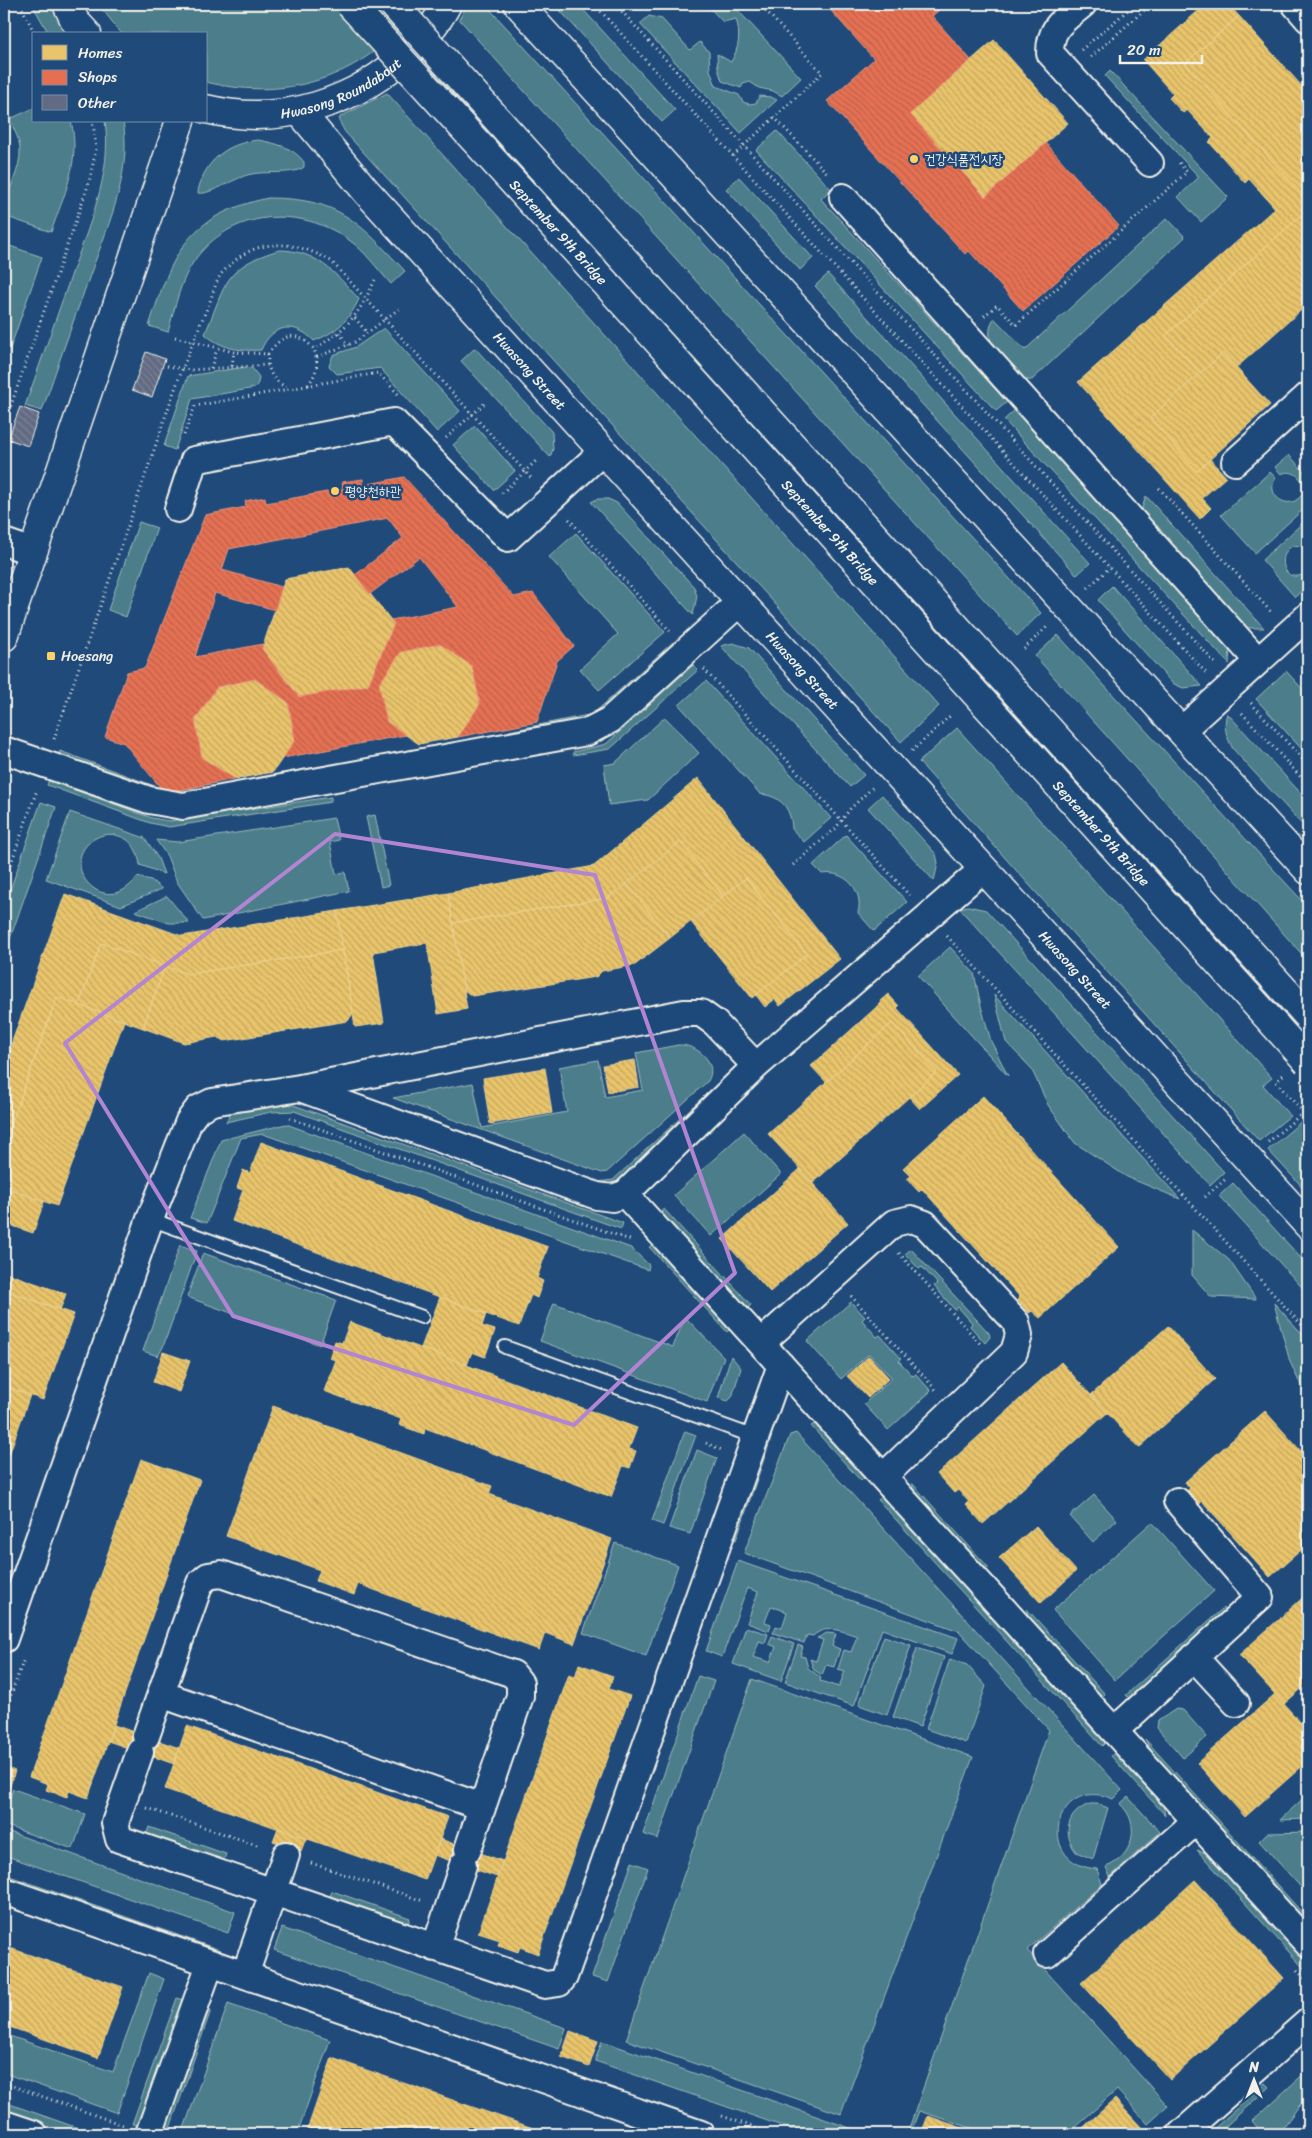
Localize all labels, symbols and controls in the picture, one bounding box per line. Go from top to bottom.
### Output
legend [32,32,208,122]
scale bar [1120,32,1202,64]
text: 20 m [1127,37,1161,63]
text: Homes [78,40,122,66]
street label: Hwasong Roundabout [279,52,408,126]
text: Shops [78,64,118,90]
text: Other [78,90,117,116]
place label: 건강식품전시장 [924,147,1004,172]
marker: 건강식품전시장 [908,153,920,165]
street label: September 9th Bridge [503,173,614,291]
street label: Hwasong Street [486,326,572,416]
street label: September 9th Bridge [775,474,885,592]
place label: 평양천하관 [345,479,401,504]
marker: 평양천하관 [329,485,341,497]
street label: Hwasong Street [759,625,845,716]
place label: Hoesang [61,644,113,669]
marker: Hoesang [45,650,57,662]
street label: September 9th Bridge [1046,774,1156,893]
street label: Hwasong Street [1032,924,1118,1015]
text: N [1248,2055,1259,2080]
north arrow [1230,2056,1280,2106]

